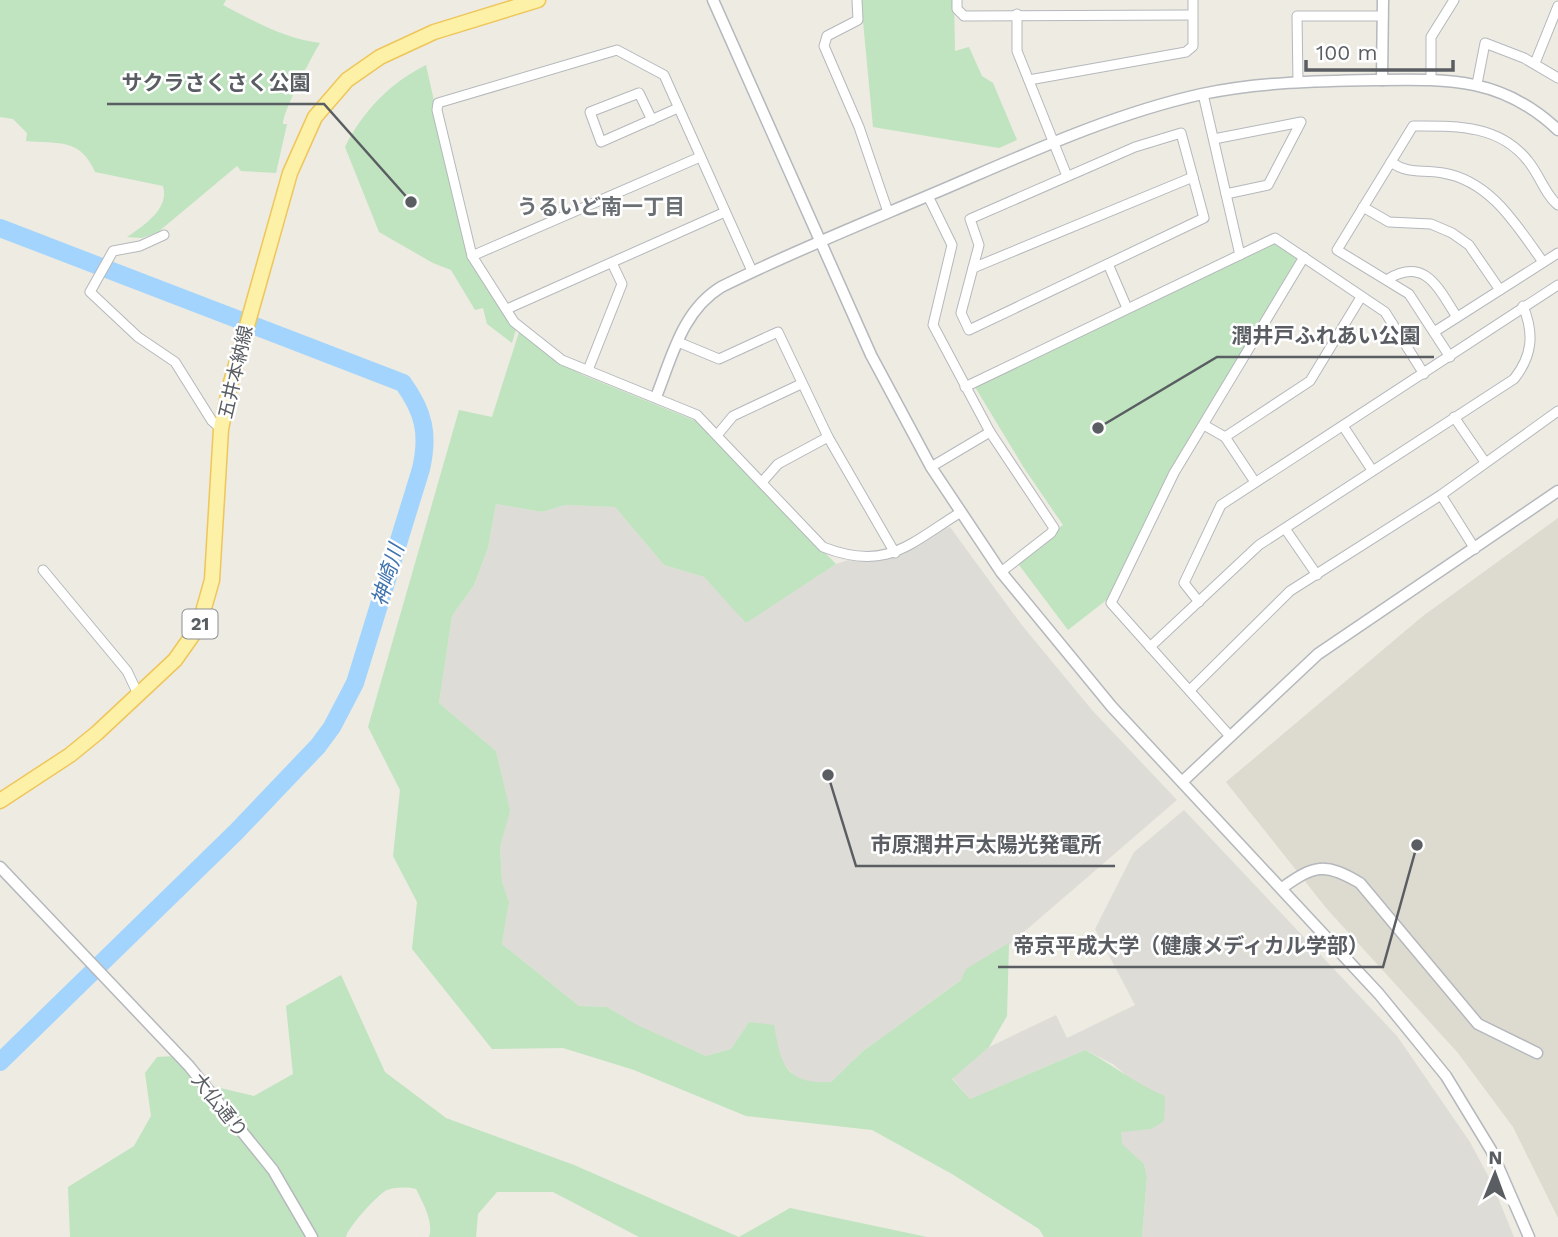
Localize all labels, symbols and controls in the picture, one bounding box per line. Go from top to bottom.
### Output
scale bar [1306,28,1453,72]
text: 100 m [1316,40,1378,65]
callout: サクラさくさく公園 [107,62,324,104]
text: サクラさくさく公園 [122,70,311,95]
district label: うるいど南一丁目 [517,194,685,219]
callout: 潤井戸ふれあい公園 [1217,315,1434,357]
street label: 五井本納線 [214,323,257,421]
text: 潤井戸ふれあい公園 [1232,323,1421,348]
water label: 神崎川 [366,539,409,609]
road number: 21 [182,610,218,638]
callout: 市原潤井戸太陽光発電所 [856,824,1115,866]
text: 市原潤井戸太陽光発電所 [871,832,1102,857]
callout: 帝京平成大学（健康メディカル学部） [998,925,1383,967]
text: 帝京平成大学（健康メディカル学部） [1013,933,1369,958]
street label: 大仏通り [187,1069,252,1142]
north arrow [1460,1139,1530,1209]
text: N [1488,1146,1503,1169]

